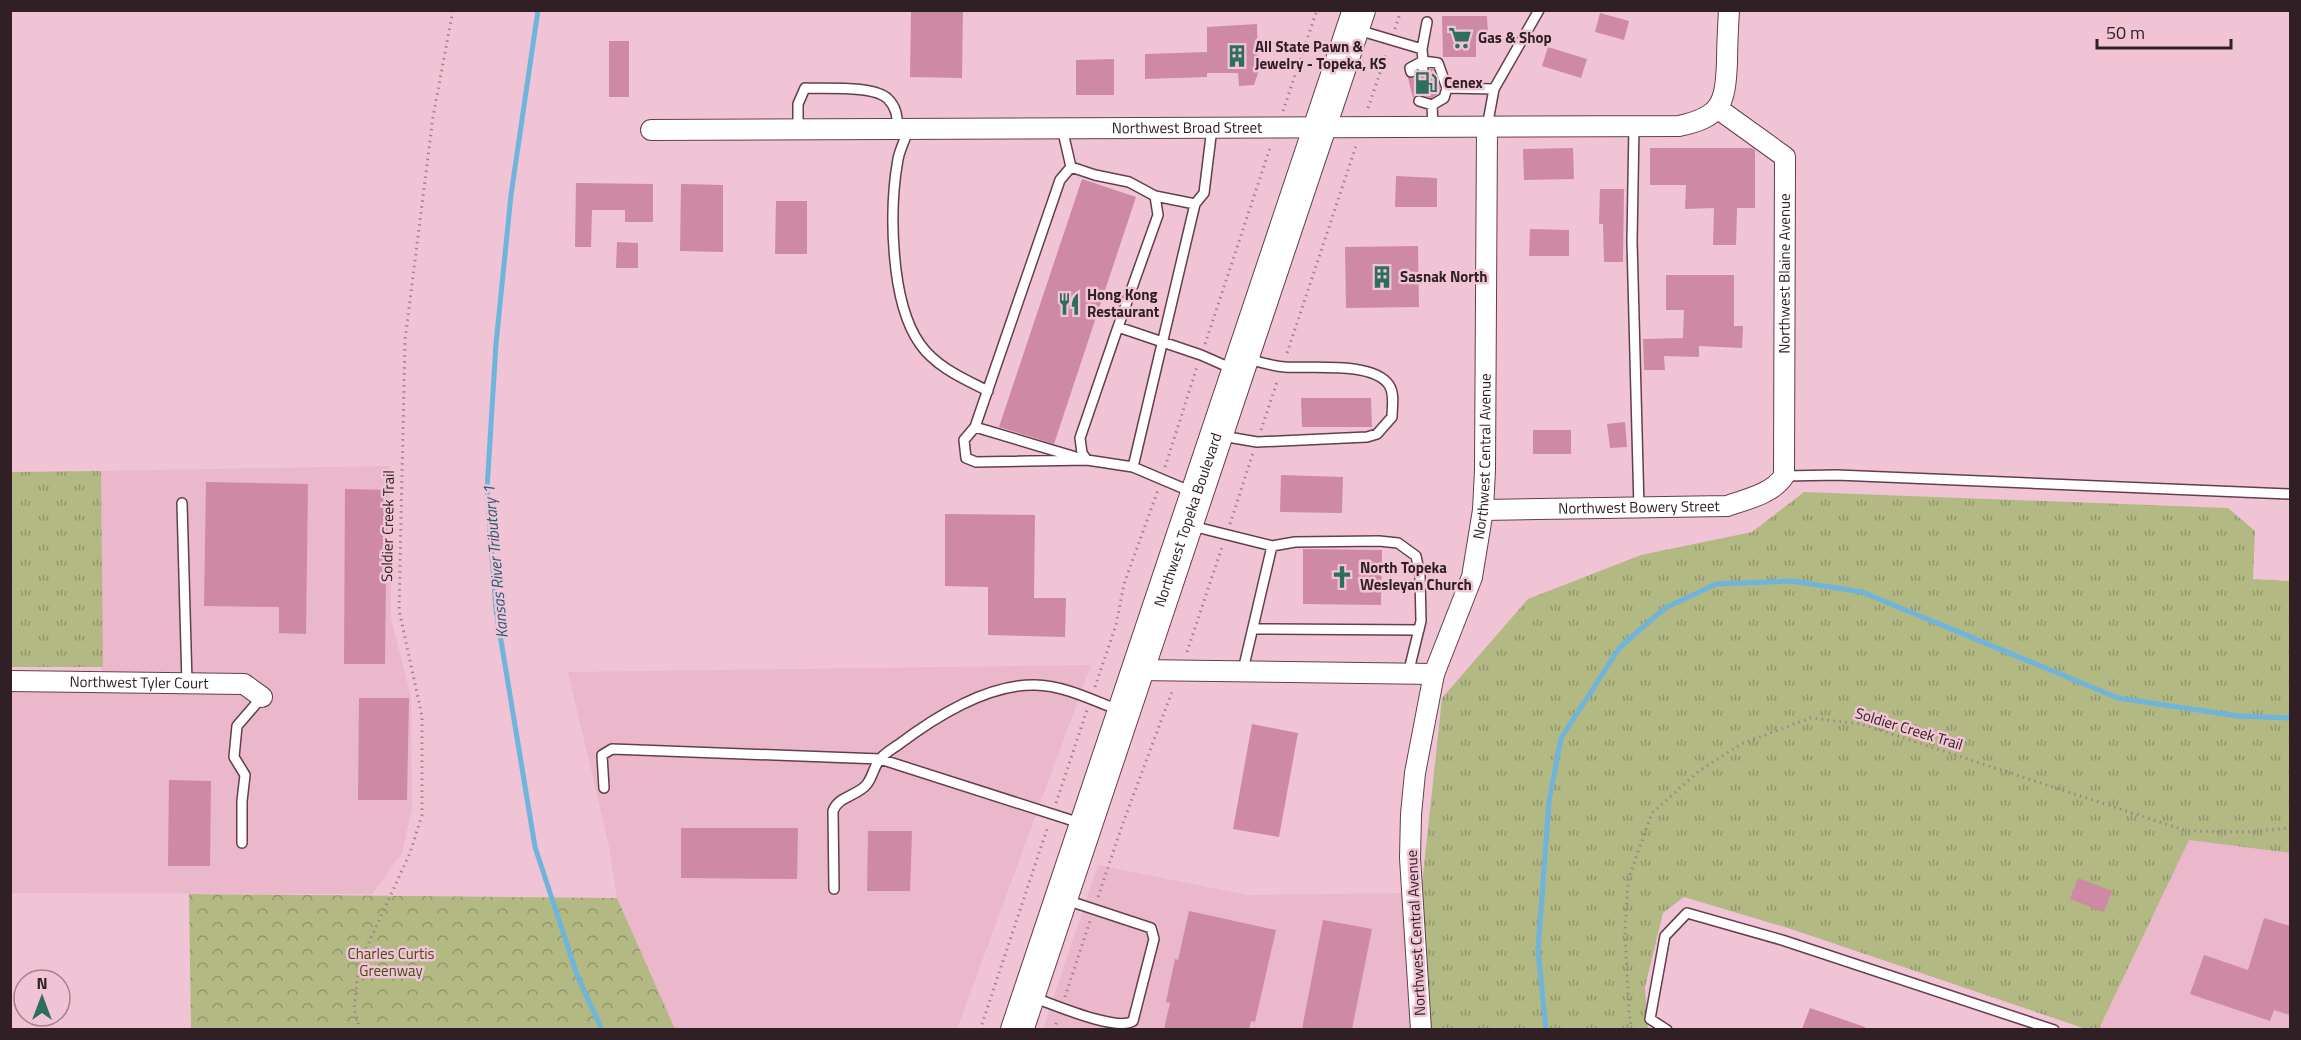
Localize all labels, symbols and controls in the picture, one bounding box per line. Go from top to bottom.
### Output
scale bar [2097,12,2230,50]
text: 50 m [2106,19,2145,46]
supermarket icon: Gas & Shop [1447,25,1473,51]
place label: Gas & Shop [1478,26,1552,49]
place label: All State Pawn & Jewelry - Topeka, KS [1255,35,1387,75]
building icon: All State Pawn & Jewelry - Topeka, KS [1224,43,1250,69]
fuel station icon: Cenex [1413,70,1439,96]
place label: Cenex [1444,71,1483,94]
street label: Northwest Broad Street [1112,116,1263,139]
street label: Northwest Blaine Avenue [1772,193,1796,354]
building icon: Sasnak North [1369,264,1395,290]
place label: Sasnak North [1400,265,1488,288]
place label: Hong Kong Restaurant [1087,283,1160,323]
restaurant icon: Hong Kong Restaurant [1056,291,1082,317]
street label: Northwest Central Avenue [1466,373,1497,541]
street label: Northwest Topeka Boulevard [1148,430,1227,610]
street label: Soldier Creek Trail [375,470,400,582]
water label: Kansas River Tributary 1 [476,485,514,639]
street label: Northwest Bowery Street [1558,494,1721,520]
place label: North Topeka Wesleyan Church [1360,556,1472,596]
church icon: North Topeka Wesleyan Church [1329,564,1355,590]
street label: Northwest Tyler Court [69,670,209,695]
street label: Soldier Creek Trail [1852,701,1966,756]
street label: Northwest Central Avenue [1400,849,1431,1017]
park label: Charles Curtis Greenway [348,942,434,982]
north arrow [12,968,72,1028]
text: N [36,971,48,995]

